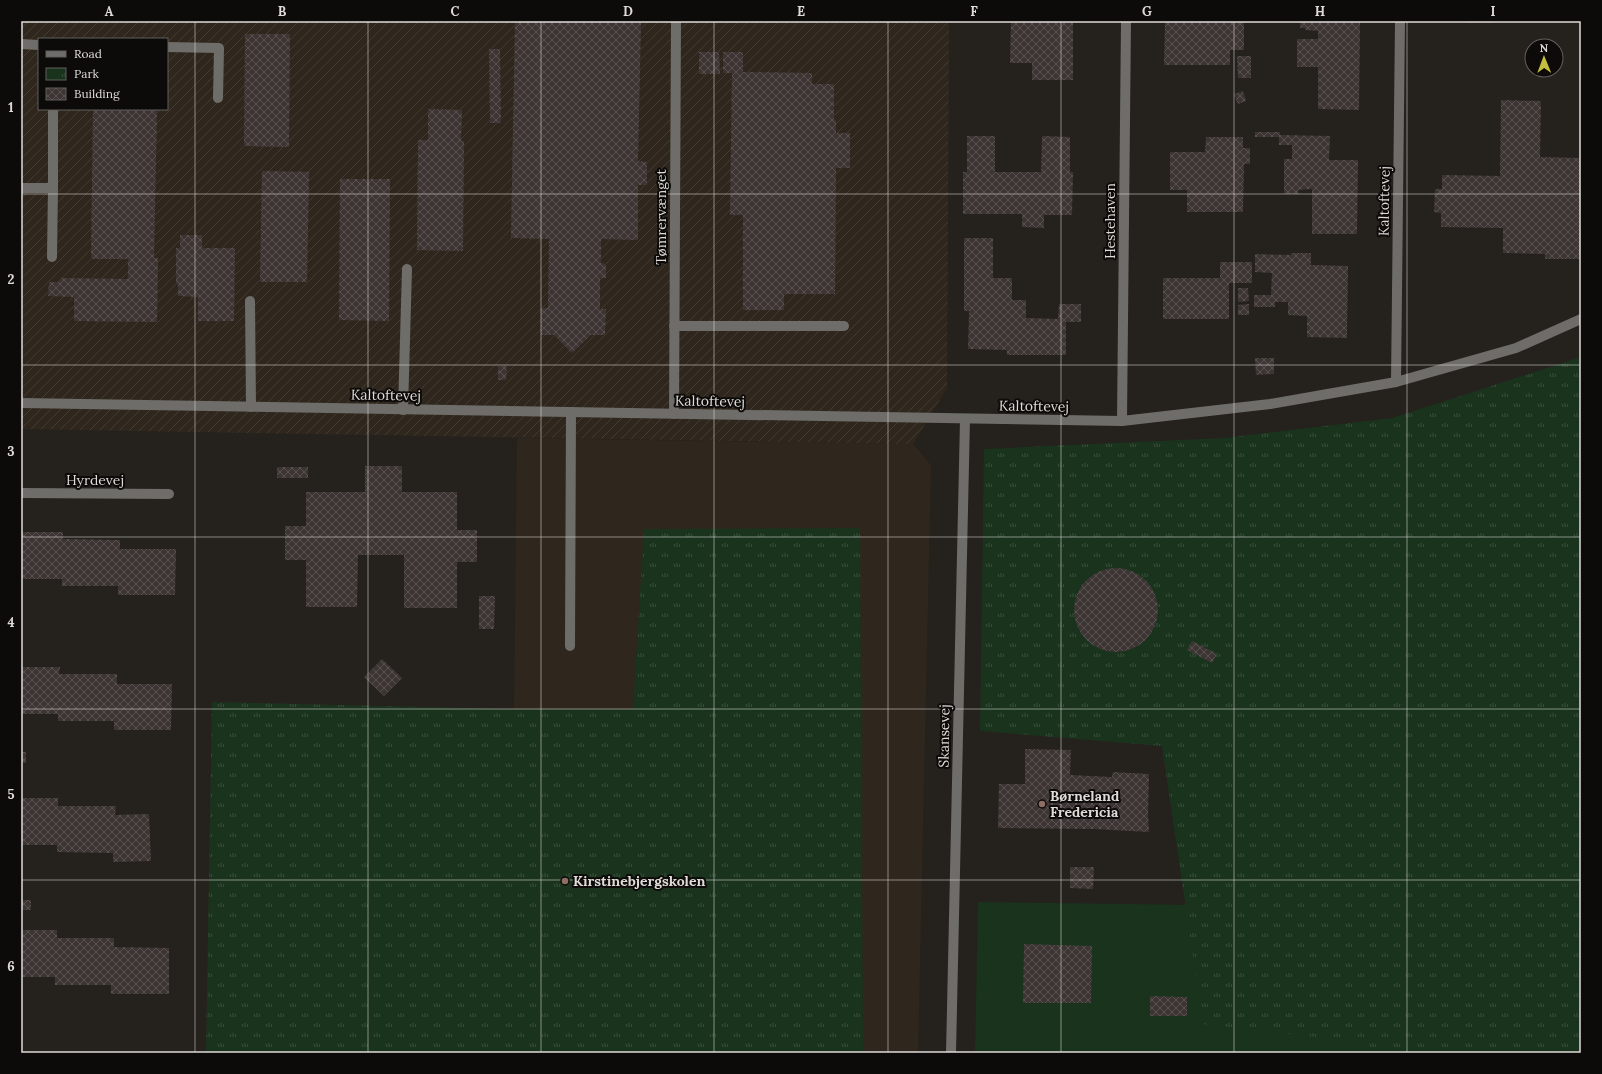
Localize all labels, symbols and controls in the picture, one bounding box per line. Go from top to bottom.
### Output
text: A [105,3,114,20]
text: B [278,3,287,20]
text: C [451,3,460,20]
text: D [623,3,633,20]
text: E [797,3,805,20]
text: F [970,3,978,20]
text: G [1142,3,1152,20]
text: H [1315,3,1325,20]
text: I [1490,3,1496,20]
legend [38,38,168,110]
north arrow [1524,38,1564,78]
text: N [1539,41,1549,55]
text: Road [74,46,102,61]
text: Park [74,66,100,81]
text: Building [74,86,120,101]
text: 1 [8,99,14,116]
street label: Kaltoftevej [1374,166,1394,236]
street label: Tømrervænget [652,169,670,265]
street label: Hestehaven [1101,182,1119,259]
text: 2 [8,271,15,288]
street label: Kaltoftevej [351,385,421,405]
street label: Kaltoftevej [675,391,745,411]
street label: Kaltoftevej [999,396,1069,416]
text: 3 [7,443,15,460]
street label: Hyrdevej [66,471,124,489]
text: 4 [7,614,15,631]
street label: Skansevej [934,704,954,768]
text: 5 [7,786,15,803]
place label: Børneland Fredericia [1050,787,1119,821]
marker: Børneland Fredericia [1037,799,1047,809]
place label: Kirstinebjergskolen [573,872,705,890]
marker: Kirstinebjergskolen [560,876,570,886]
text: 6 [7,958,15,975]

